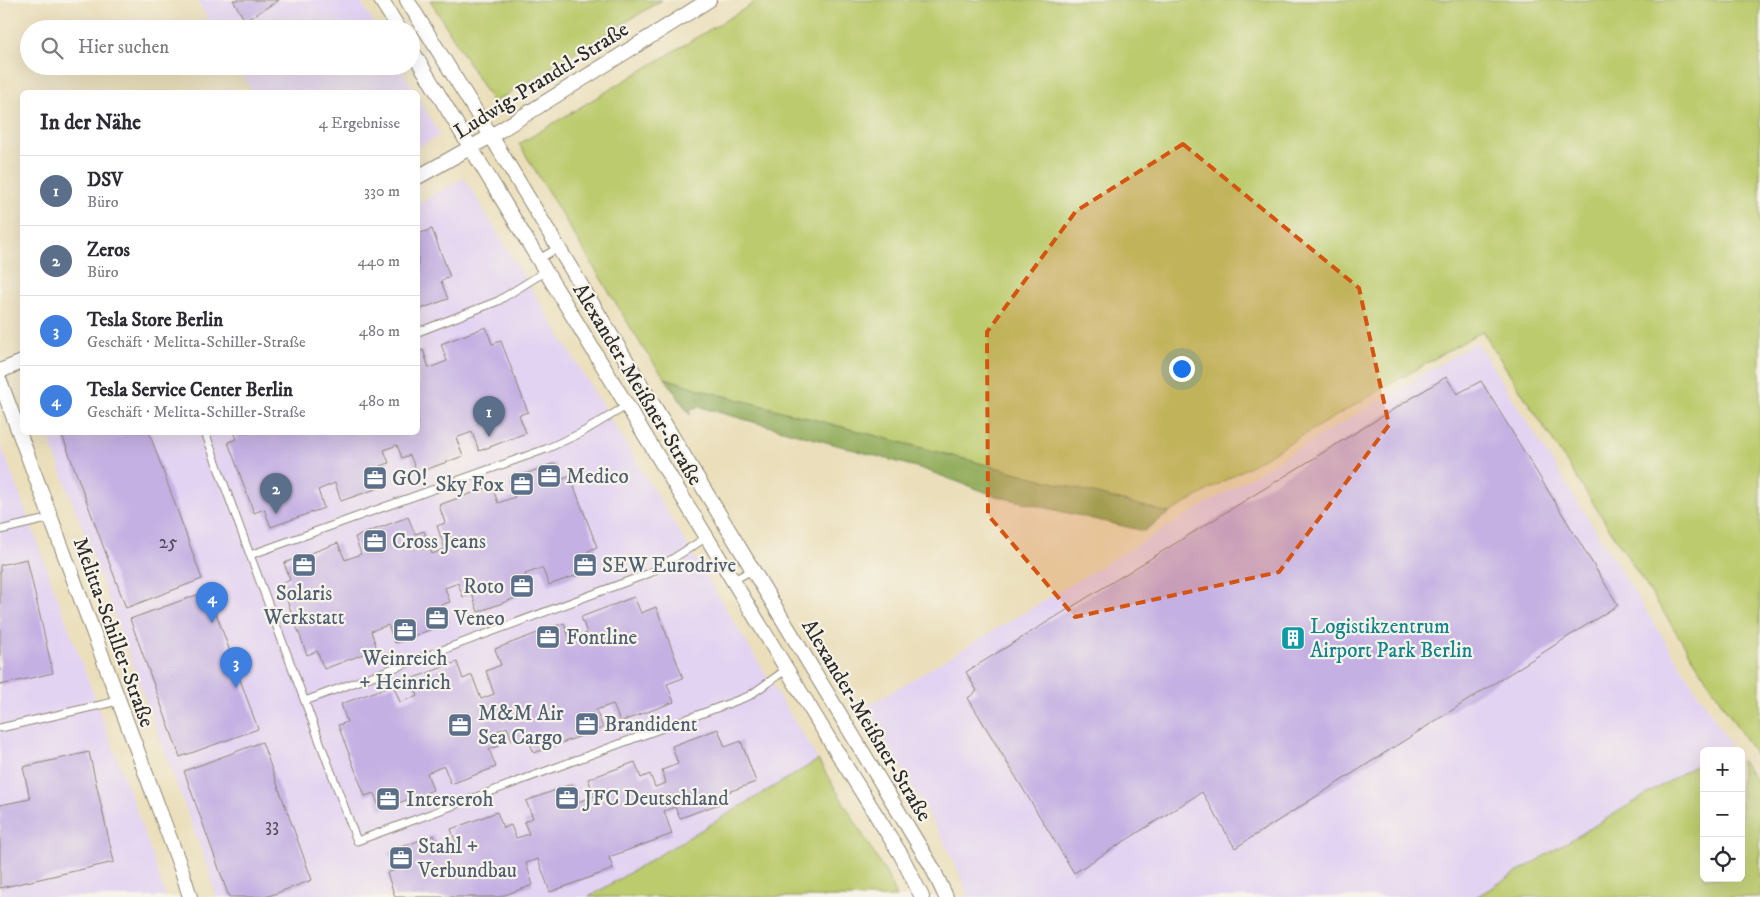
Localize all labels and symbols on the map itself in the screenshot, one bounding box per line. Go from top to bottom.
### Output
street label: Ludwig-Prandtl-Straße [449,16,634,145]
street label: Alexander-Meißner-Straße [566,279,708,491]
your location [1169,356,1195,382]
pin: 1 [473,396,505,437]
office icon: Medico [536,463,562,489]
place label: Medico [566,464,629,490]
office icon: GO! [362,465,388,491]
place label: GO! [392,466,428,492]
office icon: Sky Fox [509,471,535,497]
place label: Sky Fox [435,472,504,498]
pin: 2 [260,473,292,514]
office icon: Cross Jeans [362,528,388,554]
place label: Cross Jeans [392,529,486,555]
house number: 25 [159,531,178,554]
street label: Melitta-Schiller-Straße [67,534,160,731]
office icon: Solaris Werkstatt [291,552,317,578]
office icon: SEW Eurodrive [572,552,598,578]
place label: SEW Eurodrive [602,553,737,579]
office icon: Roto [509,573,535,599]
place label: Roto [463,574,504,600]
place label: Solaris Werkstatt [262,581,345,631]
pin: 4 [196,582,228,623]
office icon: Veneo [424,605,450,631]
place label: Veneo [453,606,505,632]
place label: Logistikzentrum Airport Park Berlin [1310,614,1472,664]
street label: Alexander-Meißner-Straße [795,615,937,827]
office icon: Weinreich + Heinrich [392,617,418,643]
office icon: Fontline [535,624,561,650]
place label: Fontline [566,625,638,651]
building icon: Logistikzentrum Airport Park Berlin [1280,625,1306,651]
place label: Weinreich + Heinrich [359,646,451,696]
pin: 3 [220,647,252,688]
place label: M&M Air Sea Cargo [478,701,564,751]
office icon: Brandident [574,711,600,737]
office icon: M&M Air Sea Cargo [447,712,473,738]
place label: Brandident [604,712,698,738]
office icon: JFC Deutschland [554,785,580,811]
office icon: Interseroh [375,786,401,812]
place label: JFC Deutschland [582,786,729,812]
place label: Interseroh [406,787,493,813]
house number: 33 [265,814,279,837]
place label: Stahl + Verbundbau [417,834,517,884]
office icon: Stahl + Verbundbau [388,845,414,871]

